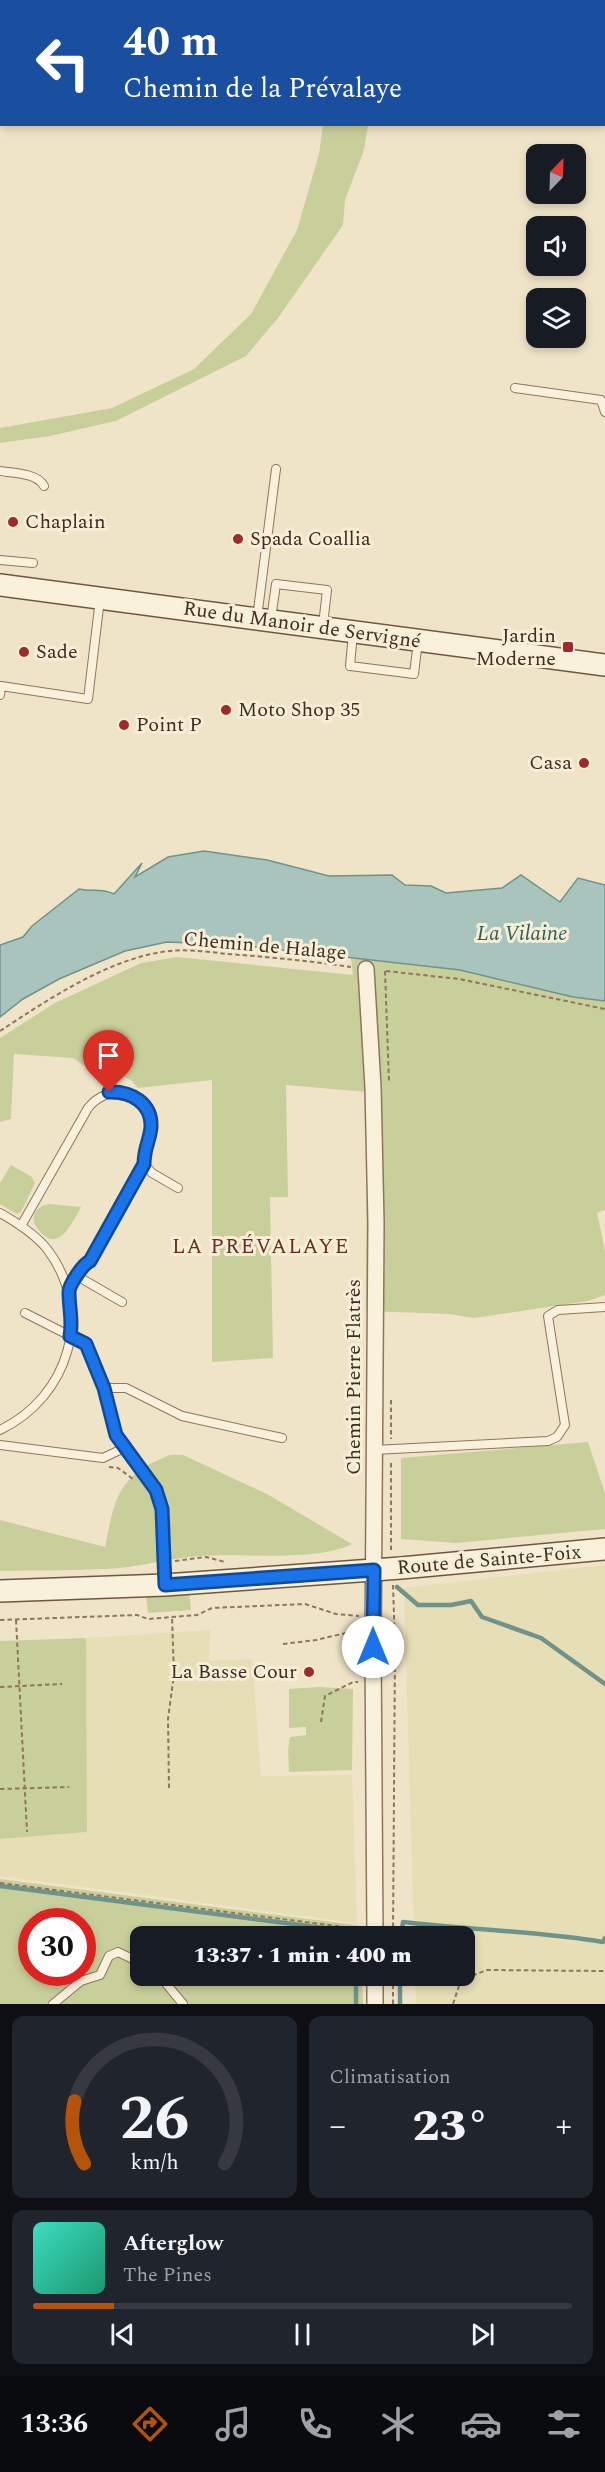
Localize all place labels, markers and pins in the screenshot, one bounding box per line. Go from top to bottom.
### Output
place label: Chaplain [25,507,106,537]
marker: Chaplain [6,515,20,529]
place label: Spada Coallia [250,524,371,554]
marker: Spada Coallia [231,532,245,546]
place label: Jardin Moderne [476,621,556,674]
place label: Sade [36,637,78,667]
marker: Jardin Moderne [561,640,575,654]
marker: Sade [17,645,31,659]
place label: Moto Shop 35 [238,695,360,725]
marker: Moto Shop 35 [219,703,233,717]
place label: Point P [136,710,202,740]
marker: Point P [117,718,131,732]
place label: Casa [529,748,572,778]
marker: Casa [577,756,591,770]
pin [83,1030,134,1092]
place label: La Basse Cour [170,1657,297,1687]
marker: La Basse Cour [302,1665,316,1679]

